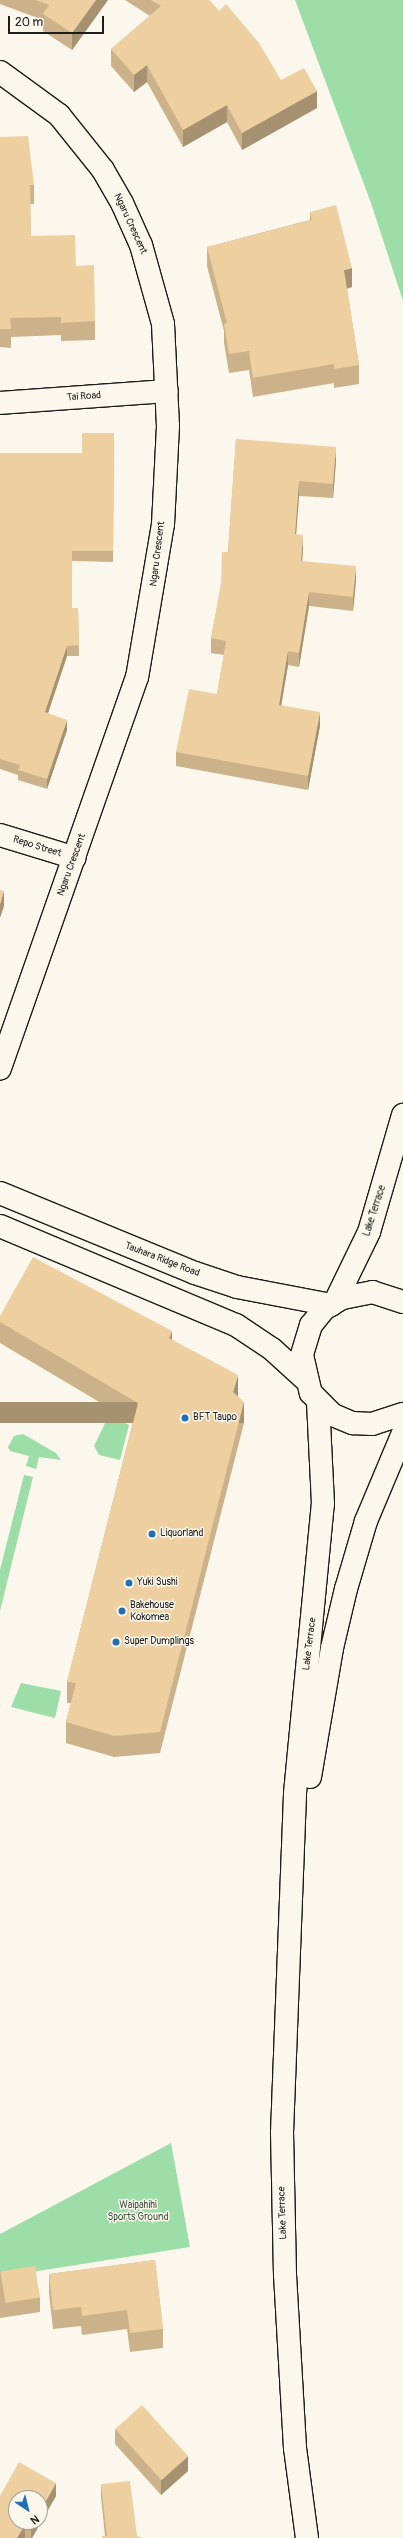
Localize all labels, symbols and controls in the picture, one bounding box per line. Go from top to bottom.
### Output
scale bar [10,8,106,34]
text: 20 m [15,15,43,30]
street label: Ngaru Crescent [111,192,149,256]
street label: Tai Road [66,390,102,404]
street label: Ngaru Crescent [148,521,168,587]
street label: Ngaru Crescent [55,832,89,898]
street label: Repo Street [11,834,63,860]
street label: Lake Terrace [361,1184,389,1238]
street label: Tauhara Ridge Road [123,1240,201,1280]
place label: BFT Taupo [193,1412,237,1424]
marker: BFT Taupo [180,1413,190,1423]
place label: Liquorland [160,1528,203,1540]
marker: Liquorland [147,1529,157,1539]
place label: Yuki Sushi [137,1577,178,1589]
marker: Yuki Sushi [124,1578,134,1588]
place label: Bakehouse Kokomea [130,1599,174,1622]
marker: Bakehouse Kokomea [117,1606,127,1616]
street label: Lake Terrace [301,1617,319,1671]
place label: Super Dumplings [124,1636,194,1648]
marker: Super Dumplings [111,1637,121,1647]
street label: Lake Terrace [276,2186,290,2240]
park label: Waipahihi Sports Ground [107,2199,169,2222]
north arrow [8,2490,48,2530]
text: N [28,2512,41,2527]

